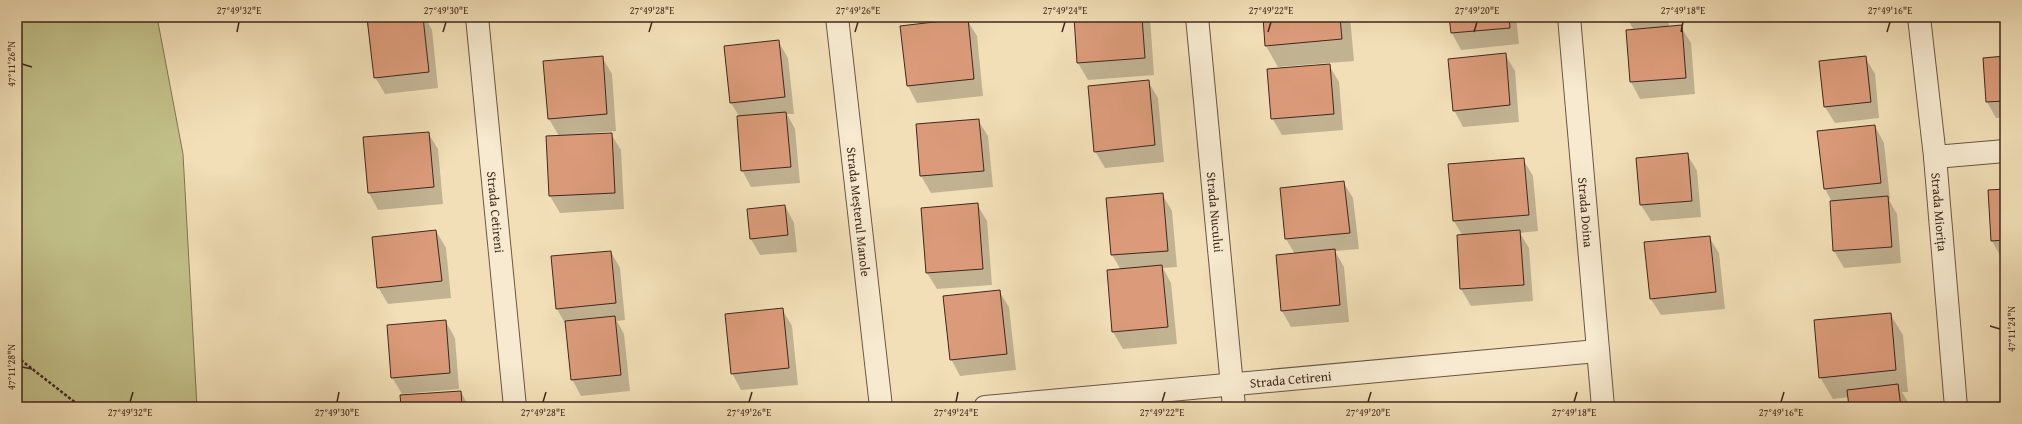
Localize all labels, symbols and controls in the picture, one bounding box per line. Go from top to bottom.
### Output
text: 27°49'32"E [217,3,261,18]
text: 27°49'30"E [424,3,468,18]
text: 27°49'28"E [630,3,674,18]
text: 27°49'26"E [836,3,880,18]
text: 27°49'24"E [1043,3,1087,18]
text: 27°49'22"E [1249,3,1293,18]
text: 27°49'20"E [1455,3,1499,18]
text: 27°49'18"E [1661,3,1705,18]
text: 27°49'16"E [1868,3,1912,18]
text: 47°11'26"N [4,41,19,87]
street label: Strada Meșterul Manole [842,146,876,278]
street label: Strada Cetireni [483,170,509,254]
street label: Strada Nucului [1202,171,1229,254]
street label: Strada Miorița [1927,172,1952,253]
street label: Strada Doina [1574,177,1599,249]
text: 47°11'24"N [2004,306,2019,352]
text: 47°11'28"N [4,344,19,390]
street label: Strada Cetireni [1249,366,1333,392]
text: 27°49'32"E [108,405,152,420]
text: 27°49'30"E [315,405,359,420]
text: 27°49'28"E [521,405,565,420]
text: 27°49'26"E [727,405,771,420]
text: 27°49'24"E [934,405,978,420]
text: 27°49'22"E [1140,405,1184,420]
text: 27°49'20"E [1346,405,1390,420]
text: 27°49'18"E [1552,405,1596,420]
text: 27°49'16"E [1759,405,1803,420]

